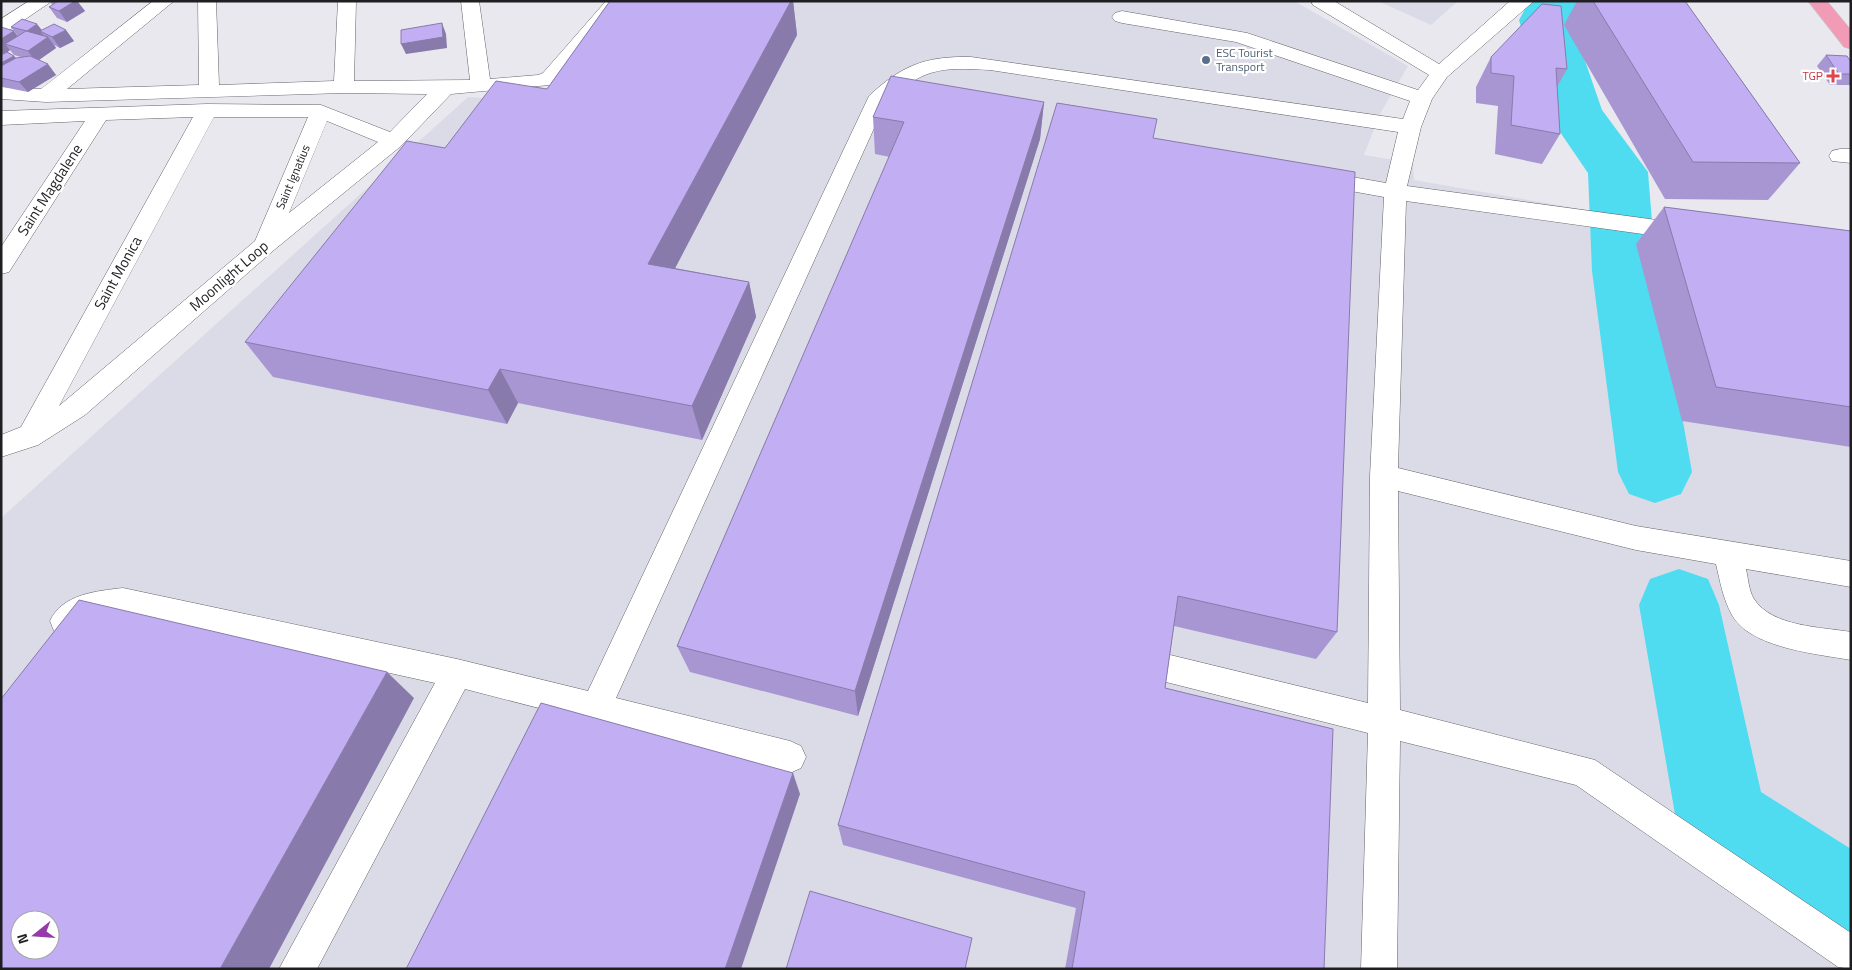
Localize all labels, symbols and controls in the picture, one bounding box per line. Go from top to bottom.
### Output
place label: ESC Tourist Transport [1216,43,1274,76]
marker: ESC Tourist Transport [1200,54,1212,66]
place label: TGP [1802,66,1823,85]
marker: TGP [1827,70,1839,82]
street label: Saint Magdalene [11,139,88,240]
street label: Saint Ignatius [270,141,315,212]
street label: Saint Monica [88,231,148,314]
street label: Moonlight Loop [184,235,273,317]
north arrow [10,910,60,960]
text: N [11,931,34,947]

